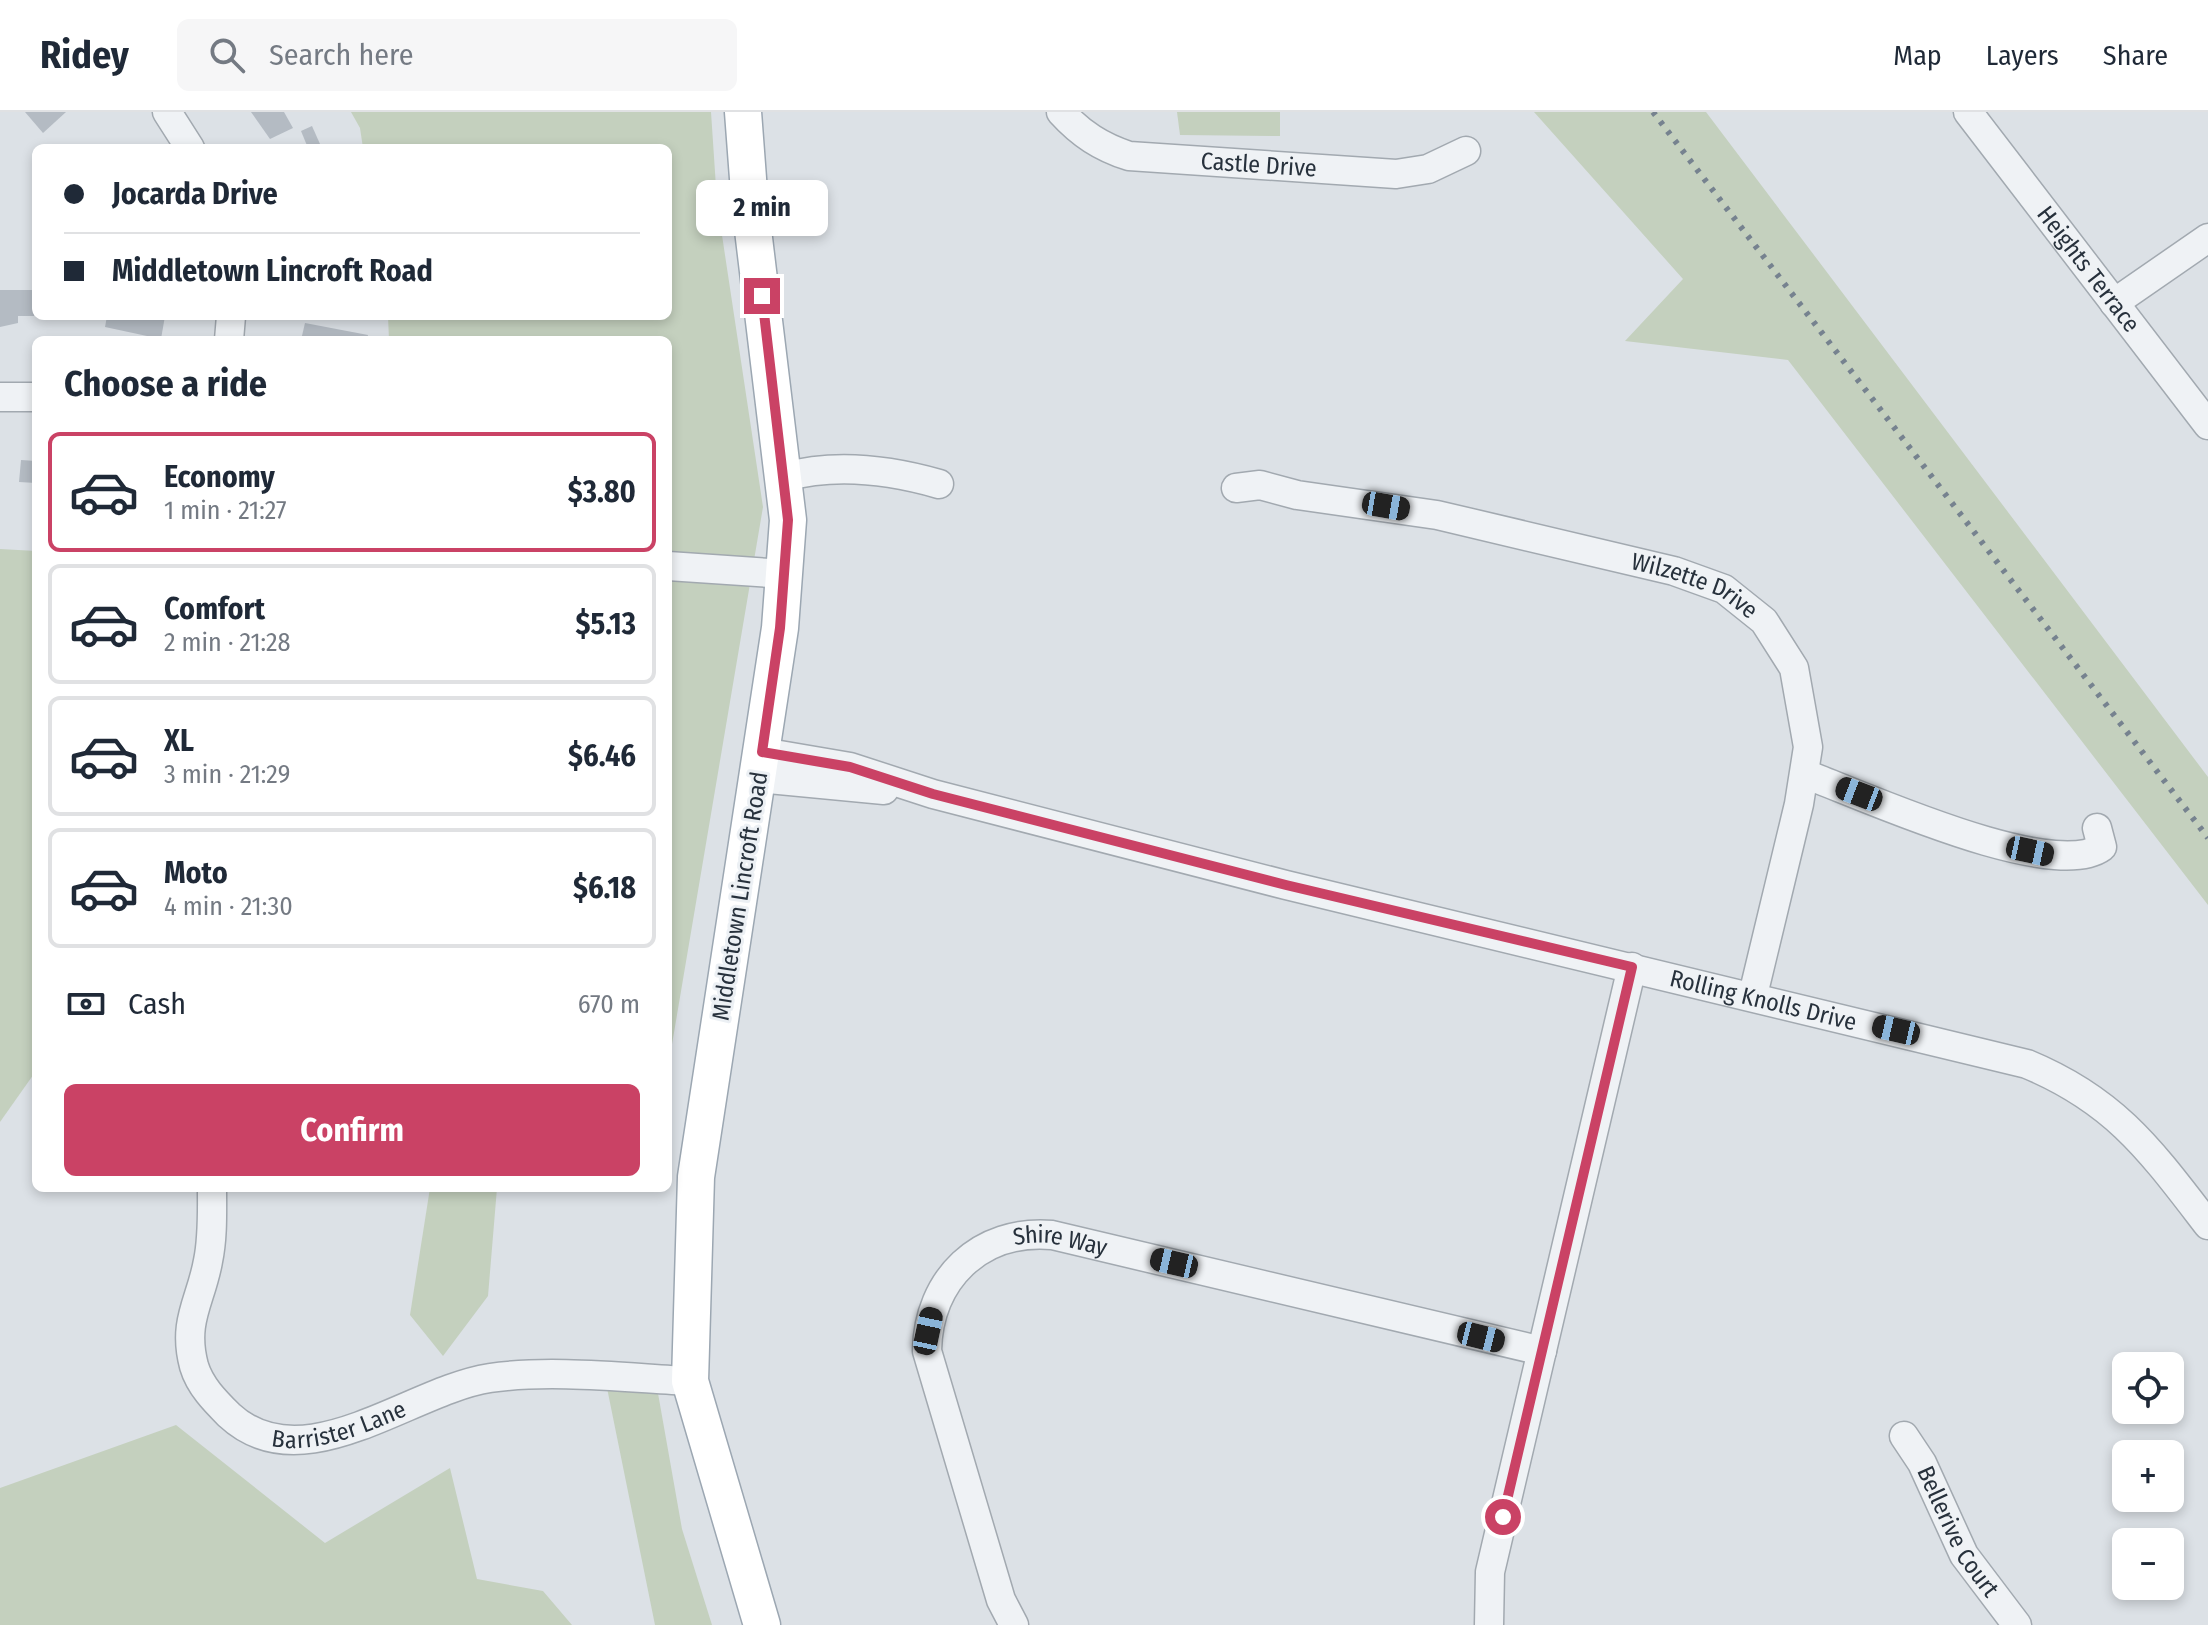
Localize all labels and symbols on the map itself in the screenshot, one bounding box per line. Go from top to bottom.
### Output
street label: Castle Drive [1200,147,1318,183]
callout: 2 min [696,180,828,236]
street label: Heights Terrace [2031,201,2146,338]
route end [744,278,780,314]
car [1360,490,1412,522]
street label: Wilzette Drive [1629,547,1763,624]
street label: Middletown Lincroft Road [706,770,774,1022]
car [1832,774,1886,814]
car [2004,834,2056,868]
street label: Rolling Knolls Drive [1667,964,1859,1036]
car [1870,1013,1922,1047]
street label: Shire Way [1011,1220,1110,1262]
car [1148,1246,1200,1280]
car [911,1305,945,1357]
car [1455,1320,1507,1354]
street label: Barrister Lane [270,1395,410,1454]
street label: Bellerive Court [1911,1462,2005,1603]
route start [1485,1499,1521,1535]

